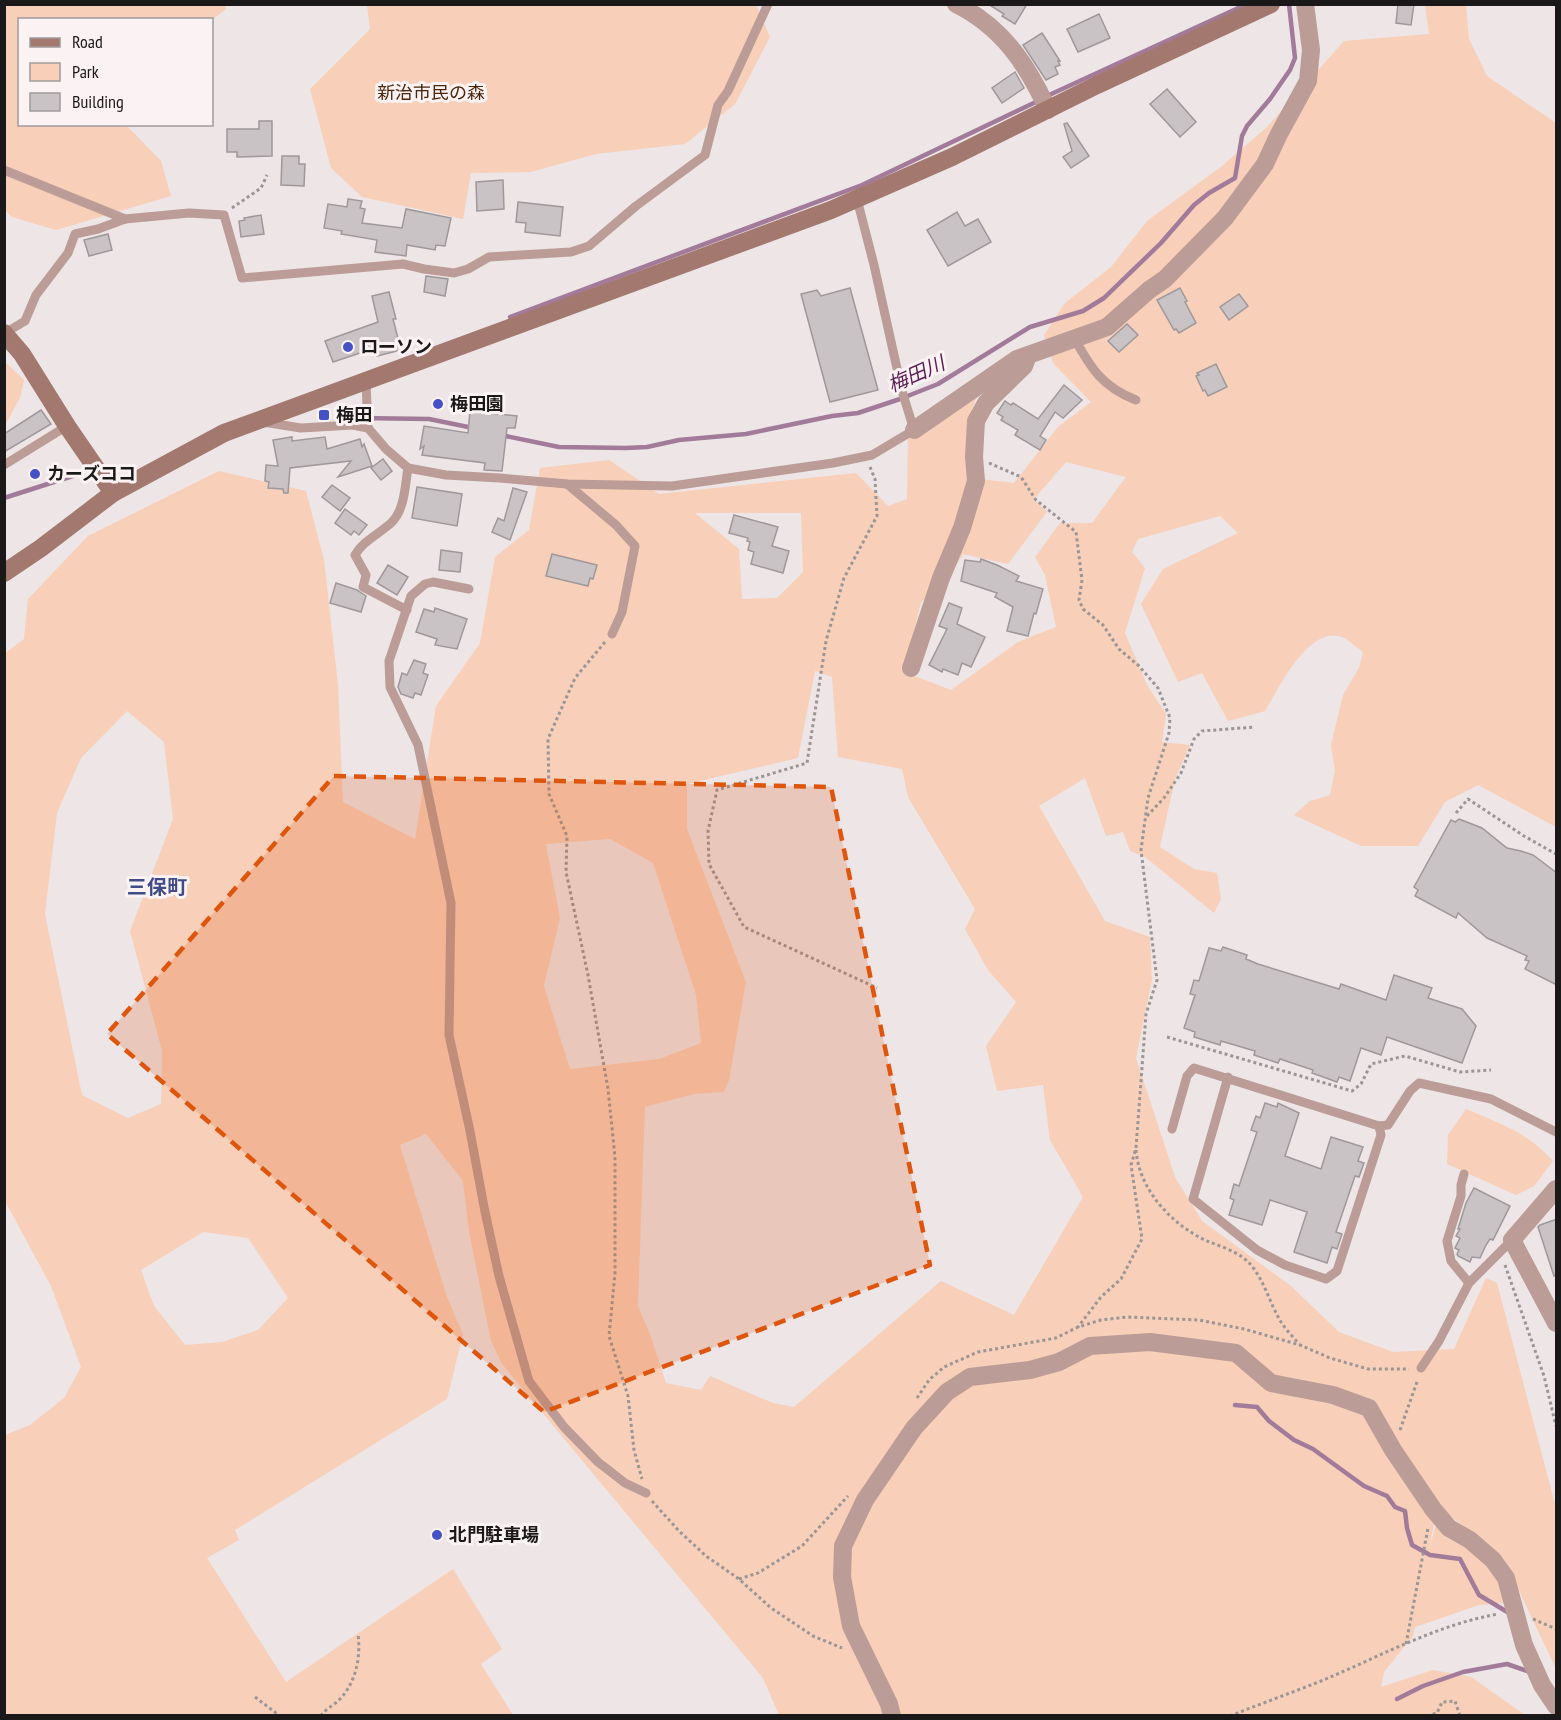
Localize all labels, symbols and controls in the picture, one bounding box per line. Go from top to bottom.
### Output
legend [18,18,213,126]
text: Road [72,30,103,53]
text: Park [72,60,99,83]
park label: 新治市民の森 [377,81,485,104]
text: Building [72,90,124,113]
place label: ローソン [360,335,432,358]
marker: ローソン [341,340,355,354]
water label: 梅田川 [883,349,951,398]
place label: 梅田園 [450,392,504,415]
marker: 梅田園 [431,397,445,411]
place label: 梅田 [336,403,372,426]
marker: 梅田 [317,408,331,422]
place label: カーズココ [47,462,136,485]
marker: カーズココ [28,467,42,481]
district label: 三保町 [127,874,187,900]
place label: 北門駐車場 [449,1523,539,1546]
marker: 北門駐車場 [430,1528,444,1542]

